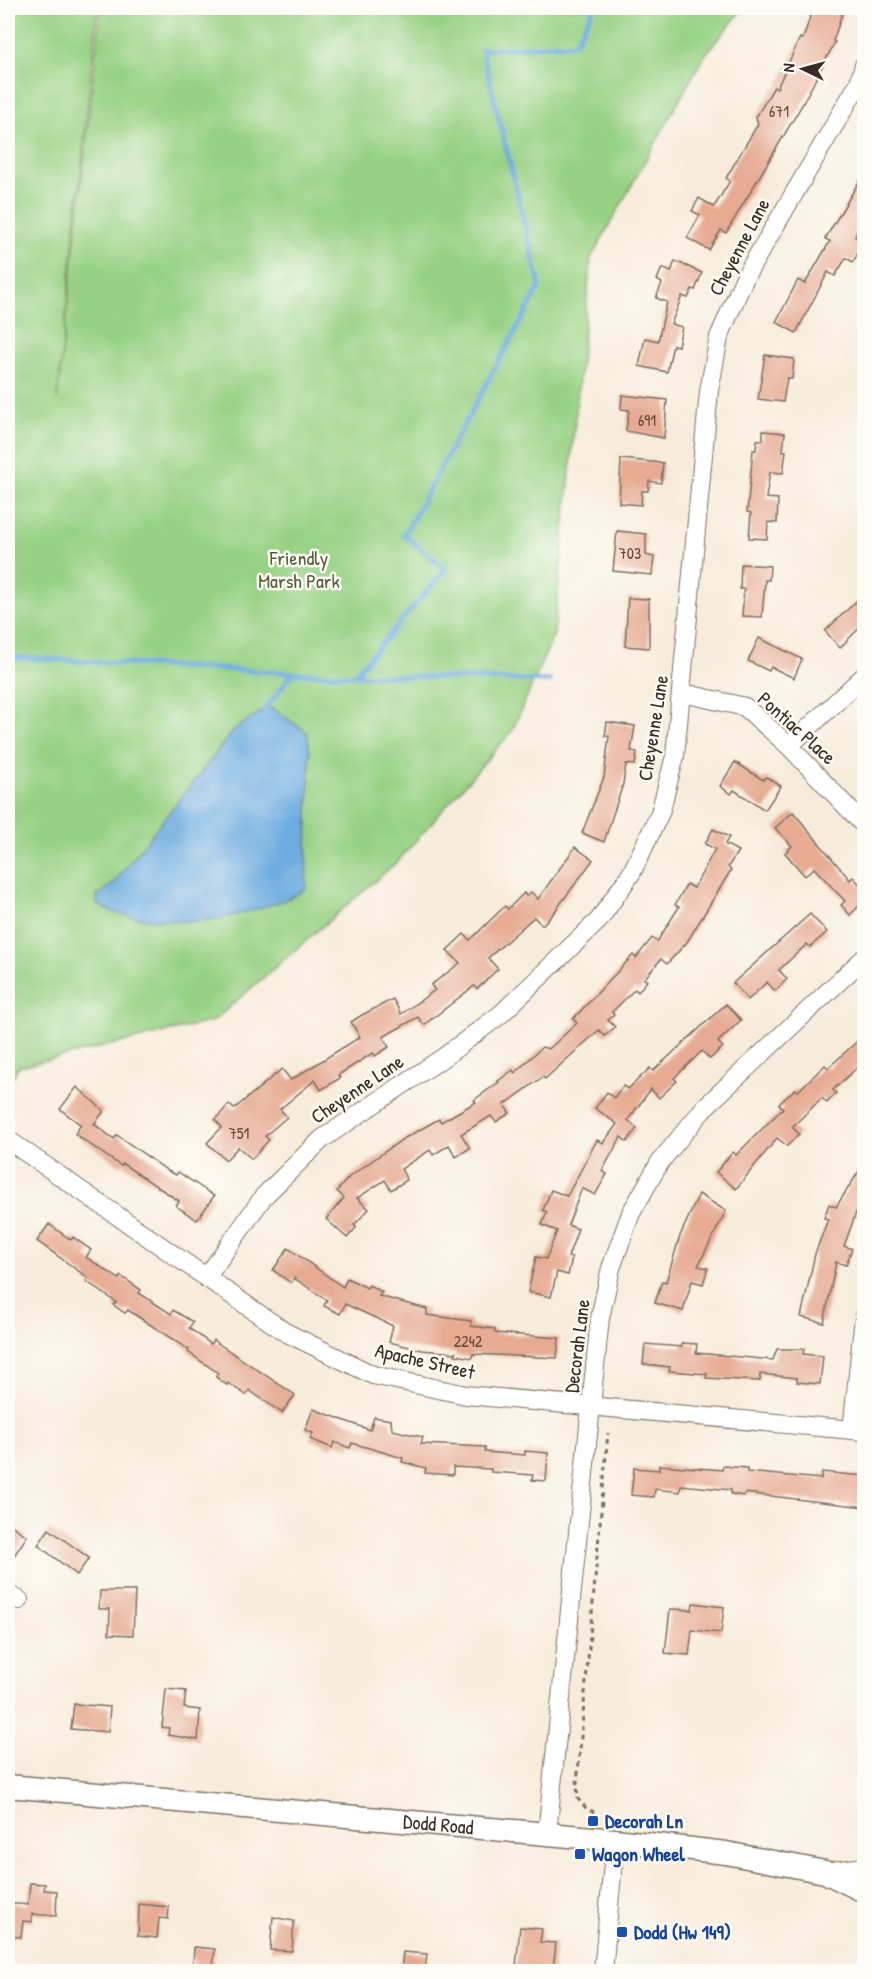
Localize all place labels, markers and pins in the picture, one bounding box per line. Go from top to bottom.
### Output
place label: Decorah Ln [605,1807,683,1834]
marker: Decorah Ln [586,1814,600,1828]
place label: Wagon Wheel [592,1840,685,1868]
marker: Wagon Wheel [573,1847,587,1861]
place label: Dodd (Hw 149) [634,1918,731,1945]
marker: Dodd (Hw 149) [615,1925,629,1939]

